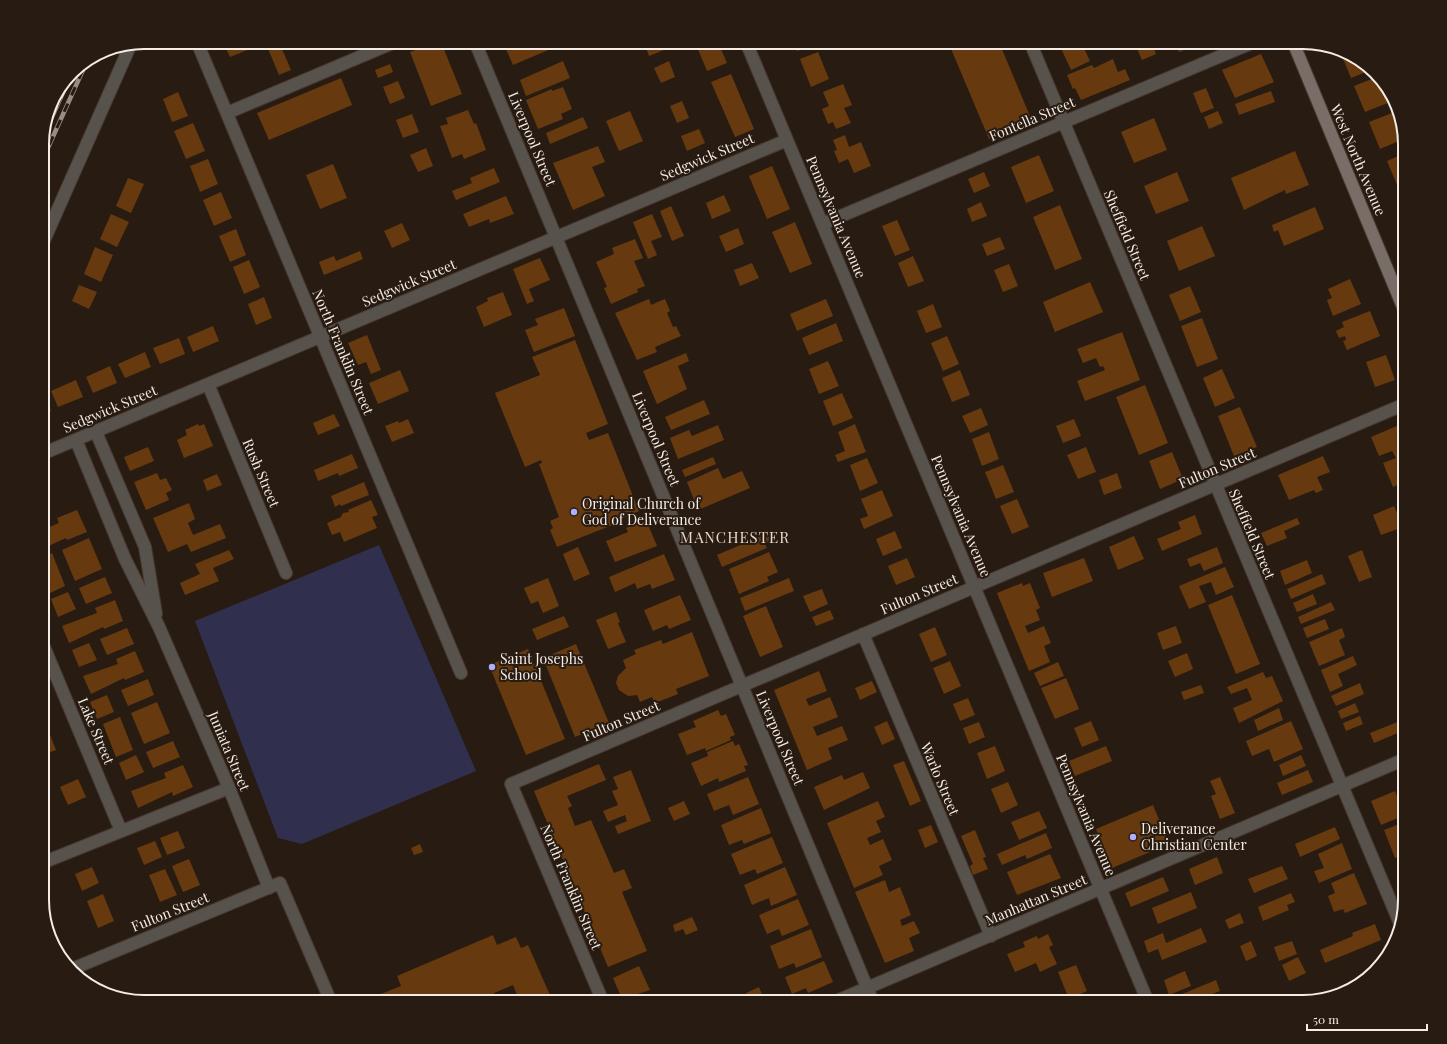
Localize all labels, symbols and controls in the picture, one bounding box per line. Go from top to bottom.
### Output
street label: Liverpool Street [504,89,561,190]
street label: Fontella Street [986,91,1079,145]
street label: West North Avenue [1326,100,1390,218]
street label: Sedgwick Street [657,128,758,185]
street label: Pennsylvania Avenue [802,153,871,281]
street label: Sheffield Street [1100,187,1155,284]
street label: Sedgwick Street [359,254,460,311]
street label: North Franklin Street [308,286,379,418]
street label: Sedgwick Street [60,380,161,437]
street label: Liverpool Street [628,389,685,490]
street label: Rush Street [238,436,285,511]
street label: Fulton Street [1175,442,1259,492]
street label: Pennsylvania Avenue [927,452,996,580]
street label: Sheffield Street [1225,486,1280,583]
place label: Original Church of God of Deliverance [582,494,702,529]
marker: Original Church of God of Deliverance [569,507,579,517]
district label: MANCHESTER [680,527,790,547]
street label: Fulton Street [877,568,961,618]
place label: Saint Josephs School [500,649,583,684]
marker: Saint Josephs School [487,662,497,672]
street label: Liverpool Street [752,688,809,789]
street label: Lake Street [74,695,119,768]
street label: Fulton Street [579,695,663,745]
street label: Juniata Street [204,707,255,794]
street label: Warlo Street [916,738,965,819]
street label: Pennsylvania Avenue [1052,751,1121,879]
place label: Deliverance Christian Center [1141,819,1247,854]
street label: North Franklin Street [536,821,607,953]
marker: Deliverance Christian Center [1128,832,1138,842]
street label: Manhattan Street [982,869,1090,929]
street label: Fulton Street [128,887,212,936]
scale bar [1307,1006,1427,1032]
text: 50 m [1313,1011,1339,1027]

